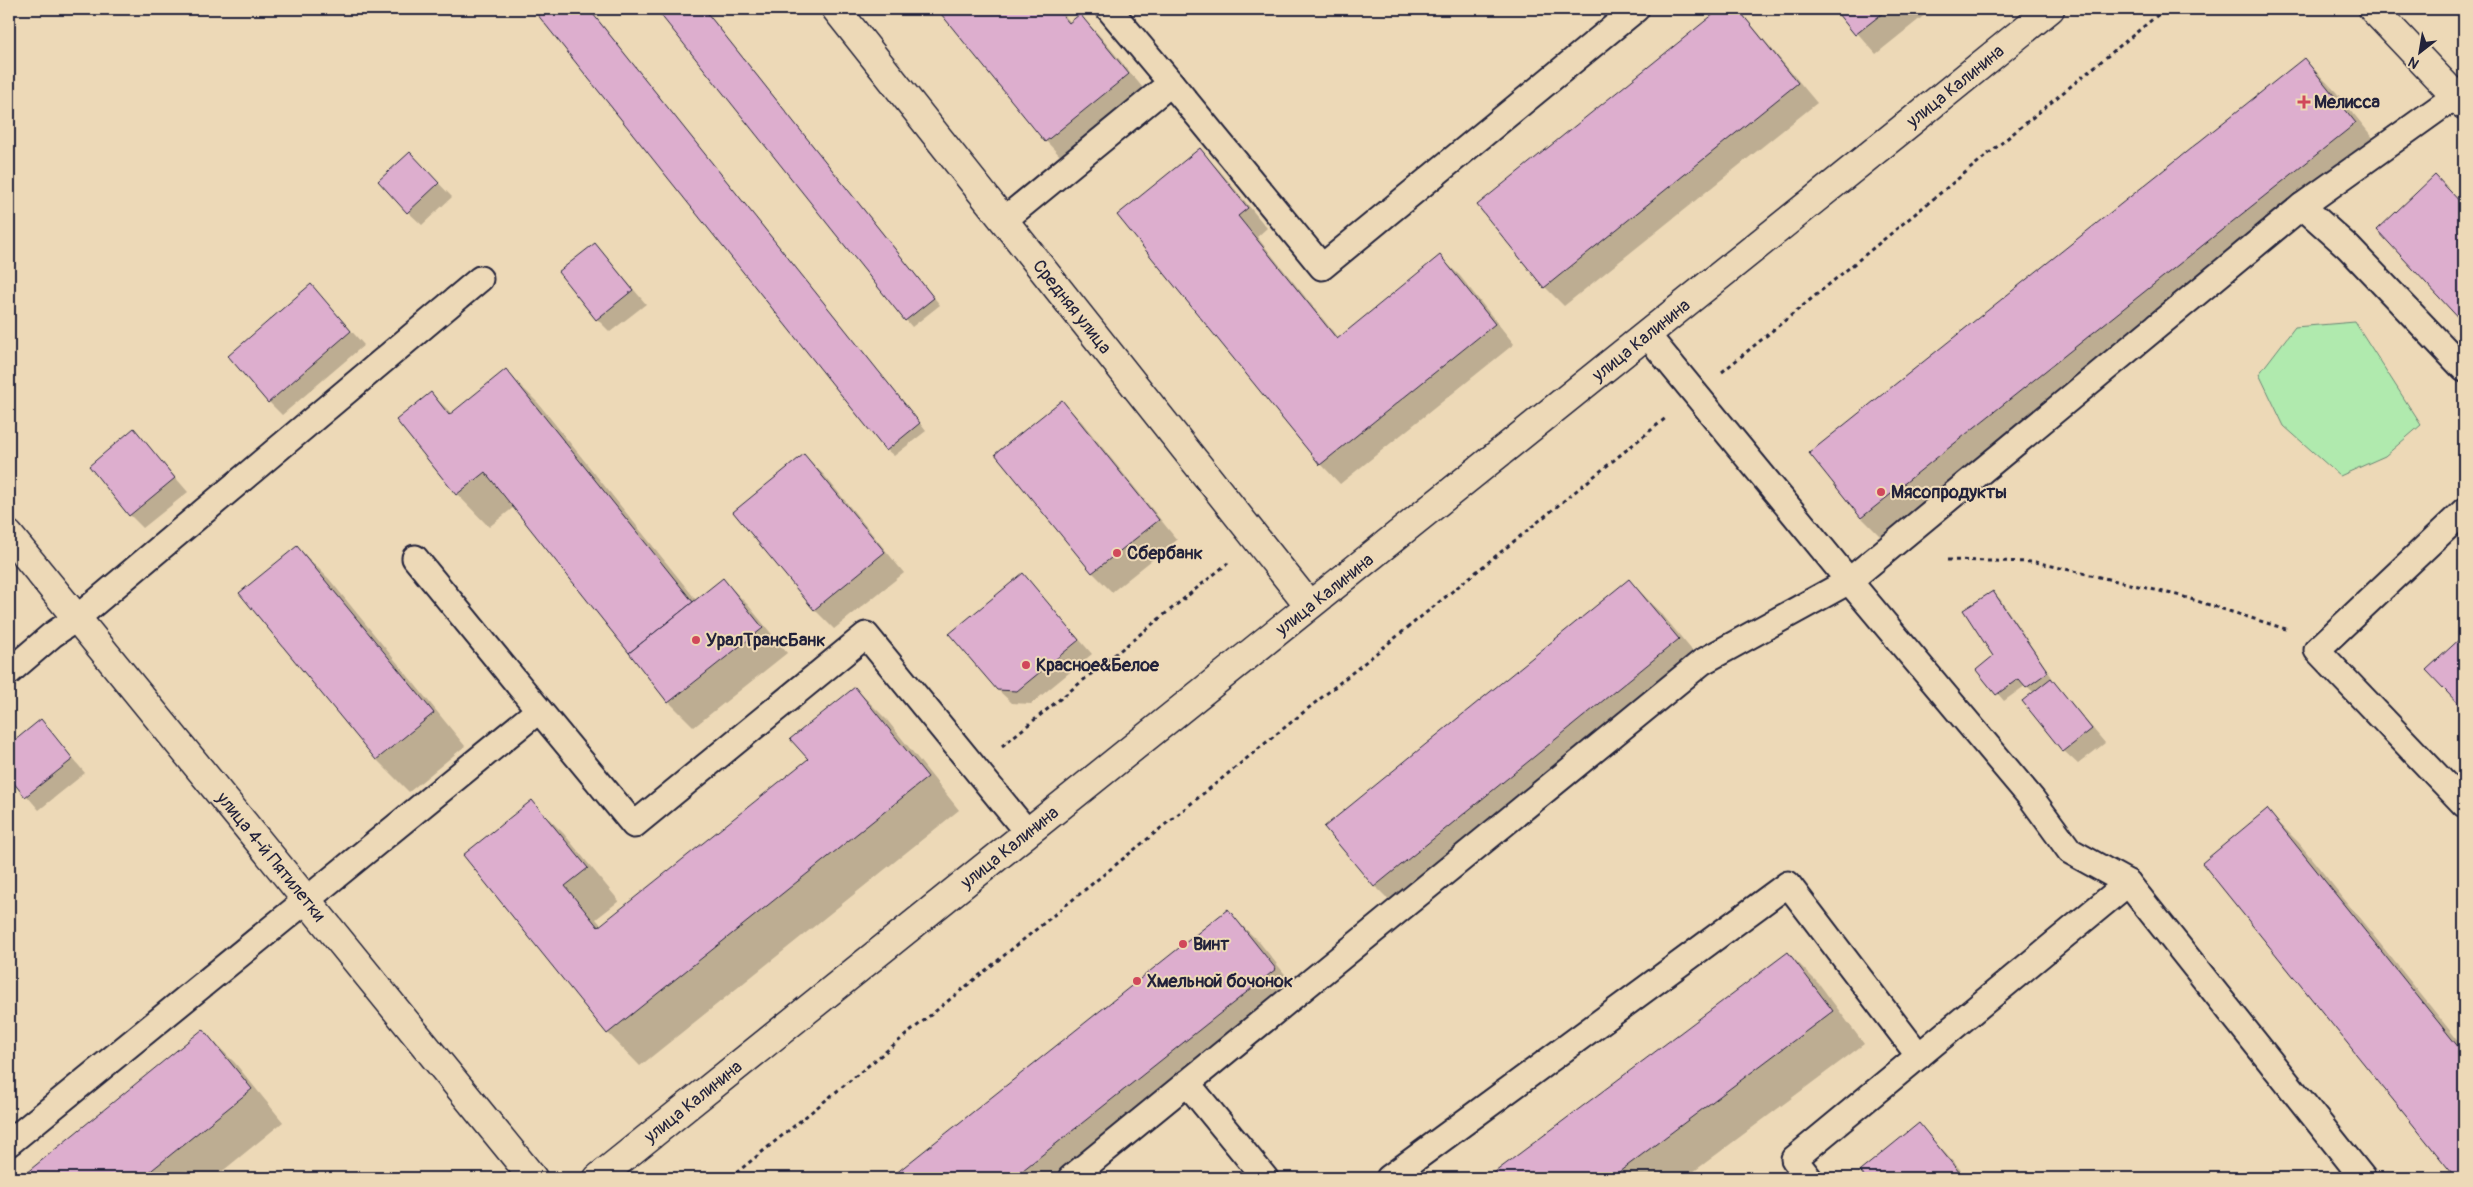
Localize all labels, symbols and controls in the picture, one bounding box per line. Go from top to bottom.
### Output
north arrow [2396,28,2446,78]
street label: улица Калинина [1901,39,2009,133]
text: N [2405,53,2422,72]
place label: Мелисса [2314,91,2381,114]
marker: Мелисса [2298,96,2310,108]
street label: Средняя улица [1028,255,1117,358]
street label: улица Калинина [1587,294,1695,387]
place label: Мясопродукты [1891,481,2007,504]
marker: Мясопродукты [1875,486,1887,498]
place label: Сбербанк [1127,542,1203,565]
marker: Сбербанк [1111,547,1123,559]
street label: улица Калинина [1270,548,1378,641]
place label: УралТрансБанк [706,629,826,652]
marker: УралТрансБанк [690,634,702,646]
place label: Красное&Белое [1036,654,1160,677]
marker: Красное&Белое [1020,659,1032,671]
street label: улица 4-й Пятилетки [211,786,331,926]
street label: улица Калинина [955,801,1063,894]
place label: Винт [1193,933,1230,956]
marker: Винт [1177,938,1189,950]
place label: Хмельной бочонок [1147,970,1293,993]
marker: Хмельной бочонок [1131,975,1143,987]
street label: улица Калинина [639,1055,747,1148]

